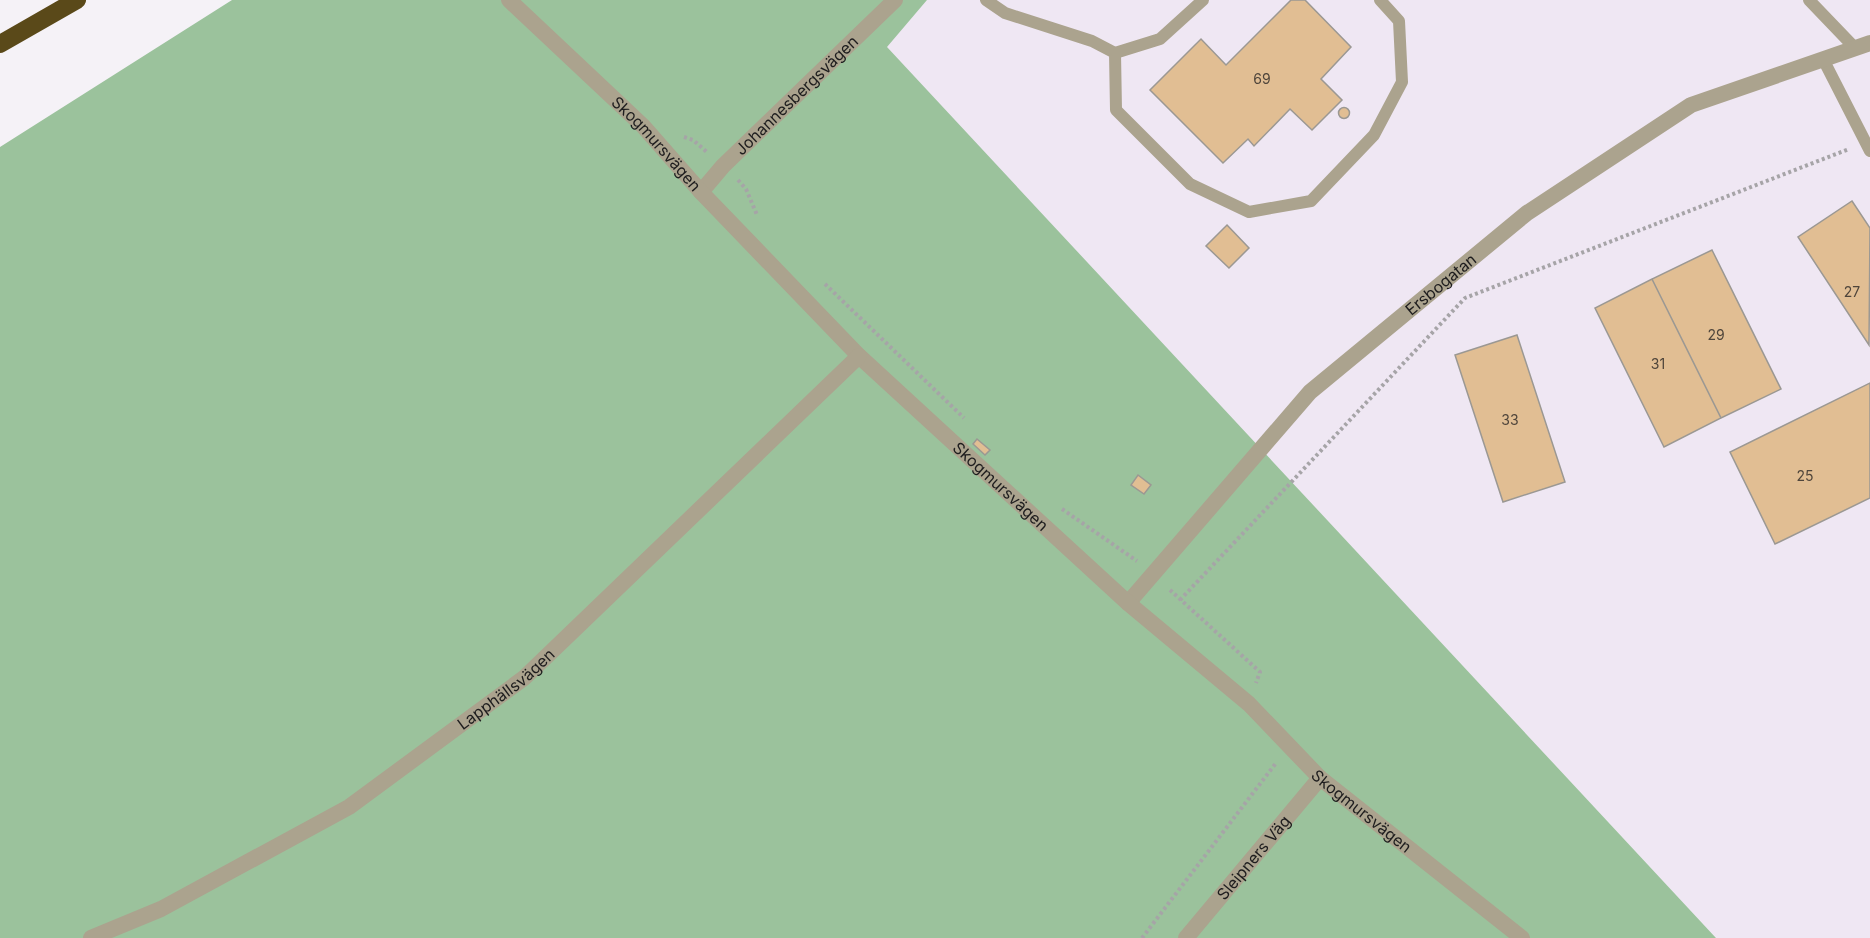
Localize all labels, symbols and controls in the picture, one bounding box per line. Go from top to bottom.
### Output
street label: Johannesbergsvägen [731,31,862,159]
house number: 69 [1253,70,1271,87]
street label: Skogmursvägen [608,92,706,195]
street label: Ersbogatan [1401,249,1480,319]
house number: 27 [1844,283,1860,300]
house number: 29 [1707,326,1725,343]
house number: 31 [1651,355,1665,372]
house number: 33 [1501,411,1519,428]
street label: Skogmursvägen [949,437,1053,535]
house number: 25 [1796,467,1814,484]
street label: Lapphällsvägen [453,644,559,734]
street label: Skogmursvägen [1307,765,1416,857]
street label: Sleipners Väg [1212,811,1295,904]

